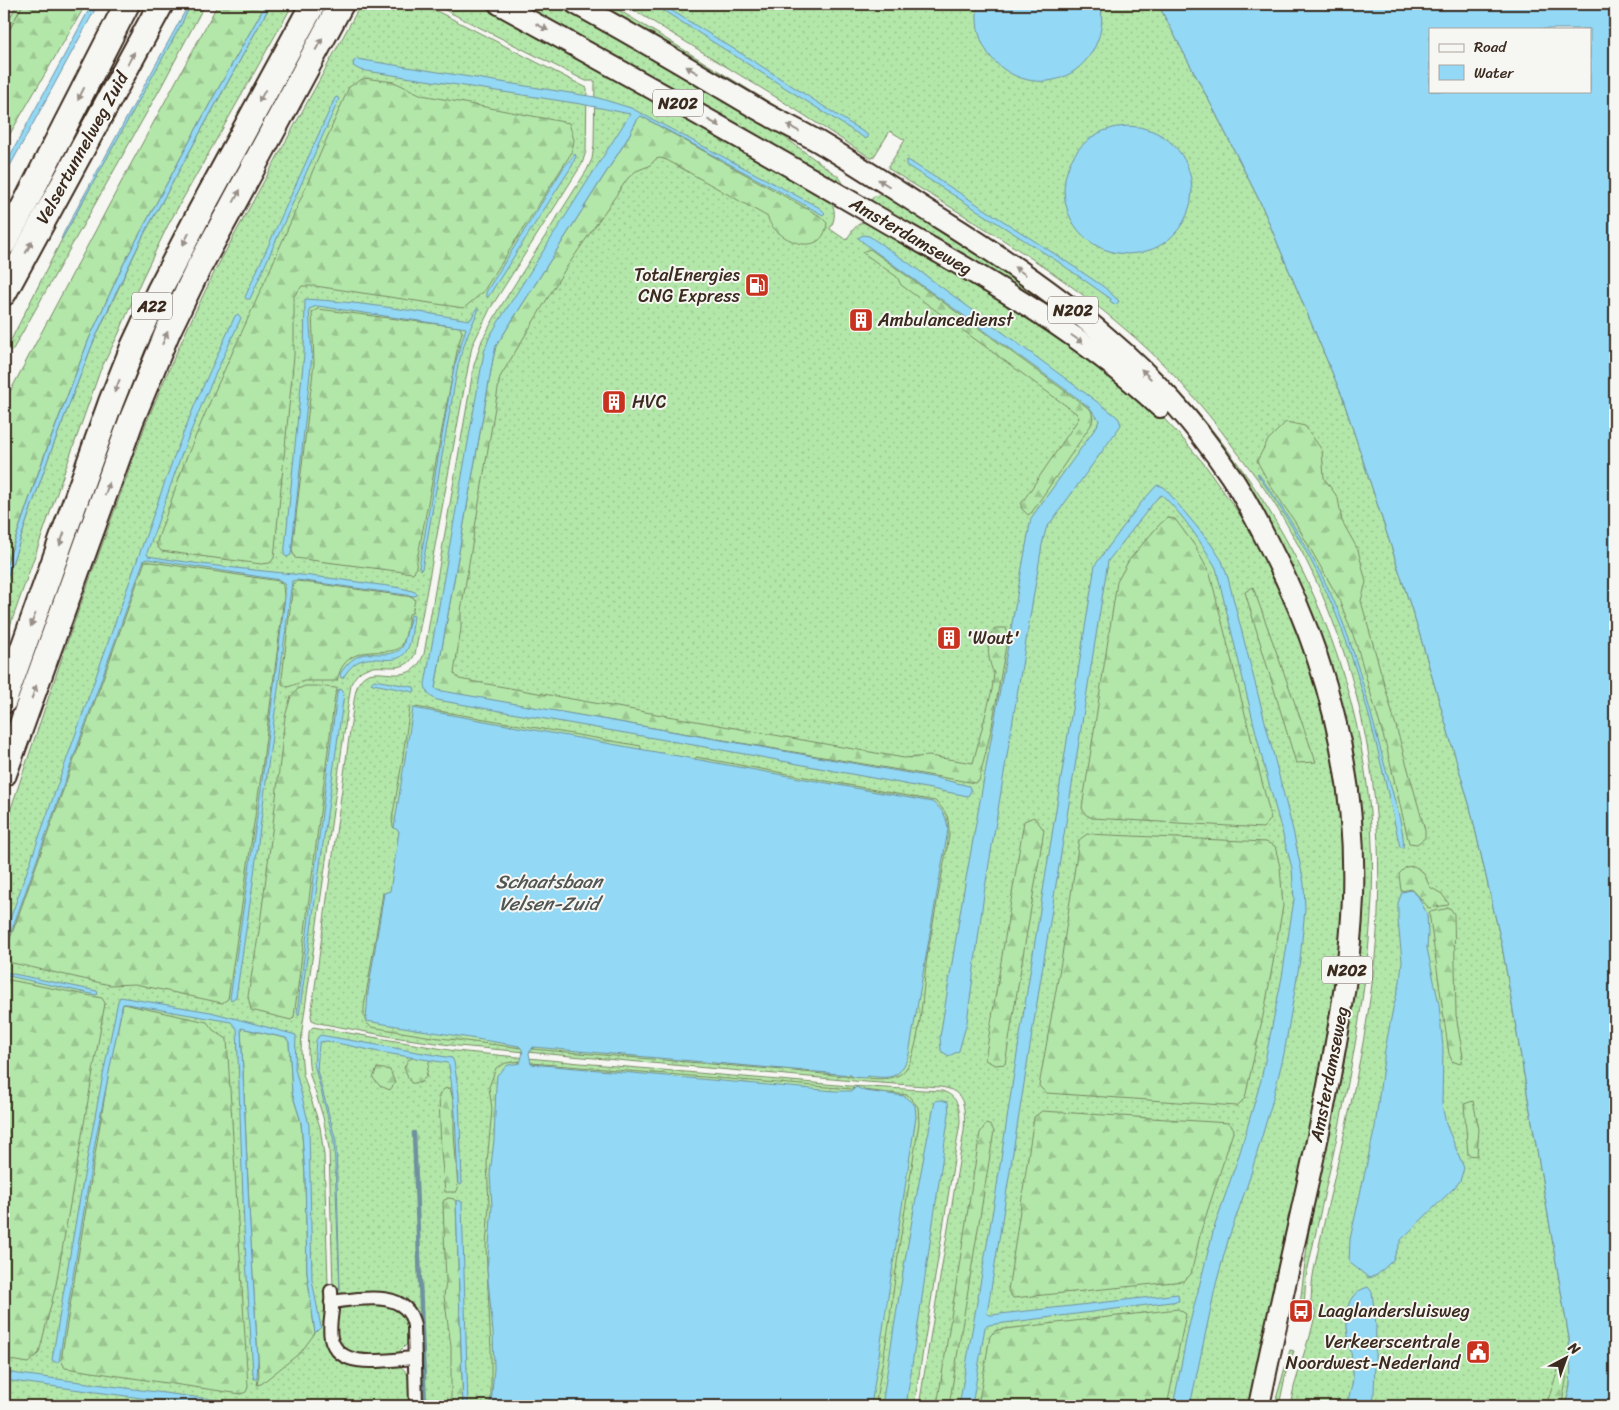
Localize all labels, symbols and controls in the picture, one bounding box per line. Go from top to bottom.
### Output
one-way arrow [535,23,549,31]
legend [1429,28,1592,92]
text: Road [1474,34,1507,60]
one-way arrow [315,37,323,52]
one-way arrow [127,52,136,65]
text: Water [1474,60,1514,86]
street label: Velsertunnelweg Zuid [27,65,138,230]
one-way arrow [686,66,699,75]
one-way arrow [77,87,85,101]
one-way arrow [258,89,267,103]
road number: N202 [653,90,703,116]
one-way arrow [708,119,721,128]
one-way arrow [785,124,800,132]
one-way arrow [877,178,891,187]
street label: Amsterdamseweg [842,187,979,284]
one-way arrow [233,189,241,203]
one-way arrow [182,232,190,246]
one-way arrow [25,240,33,254]
place label: TotalEnergies CNG Express [634,259,741,312]
one-way arrow [1014,266,1027,276]
fuel station icon: TotalEnergies CNG Express [744,272,770,298]
road number: A22 [132,292,172,320]
road number: N202 [1048,296,1098,324]
place label: Ambulancedienst [877,304,1014,336]
building icon: Ambulancedienst [848,307,874,333]
one-way arrow [162,331,170,345]
one-way arrow [1070,334,1084,344]
one-way arrow [1140,368,1152,380]
one-way arrow [113,379,120,394]
place label: HVC [632,386,666,418]
building icon: HVC [601,389,627,415]
one-way arrow [103,481,111,496]
one-way arrow [58,532,66,547]
one-way arrow [29,612,36,627]
place label: 'Wout' [966,622,1020,654]
building icon: 'Wout' [936,625,962,651]
one-way arrow [31,684,38,699]
water label: Schaatsbaan Velsen-Zuid [496,865,605,920]
road number: N202 [1322,956,1372,984]
street label: Amsterdamseweg [1300,1003,1358,1146]
place label: Laaglandersluisweg [1318,1295,1470,1327]
bus stop icon: Laaglandersluisweg [1288,1298,1314,1324]
place label: Verkeerscentrale Noordwest-Nederland [1285,1326,1462,1379]
north arrow [1542,1332,1592,1382]
text: N [1562,1335,1586,1361]
public building icon: Verkeerscentrale Noordwest-Nederland [1465,1339,1491,1365]

